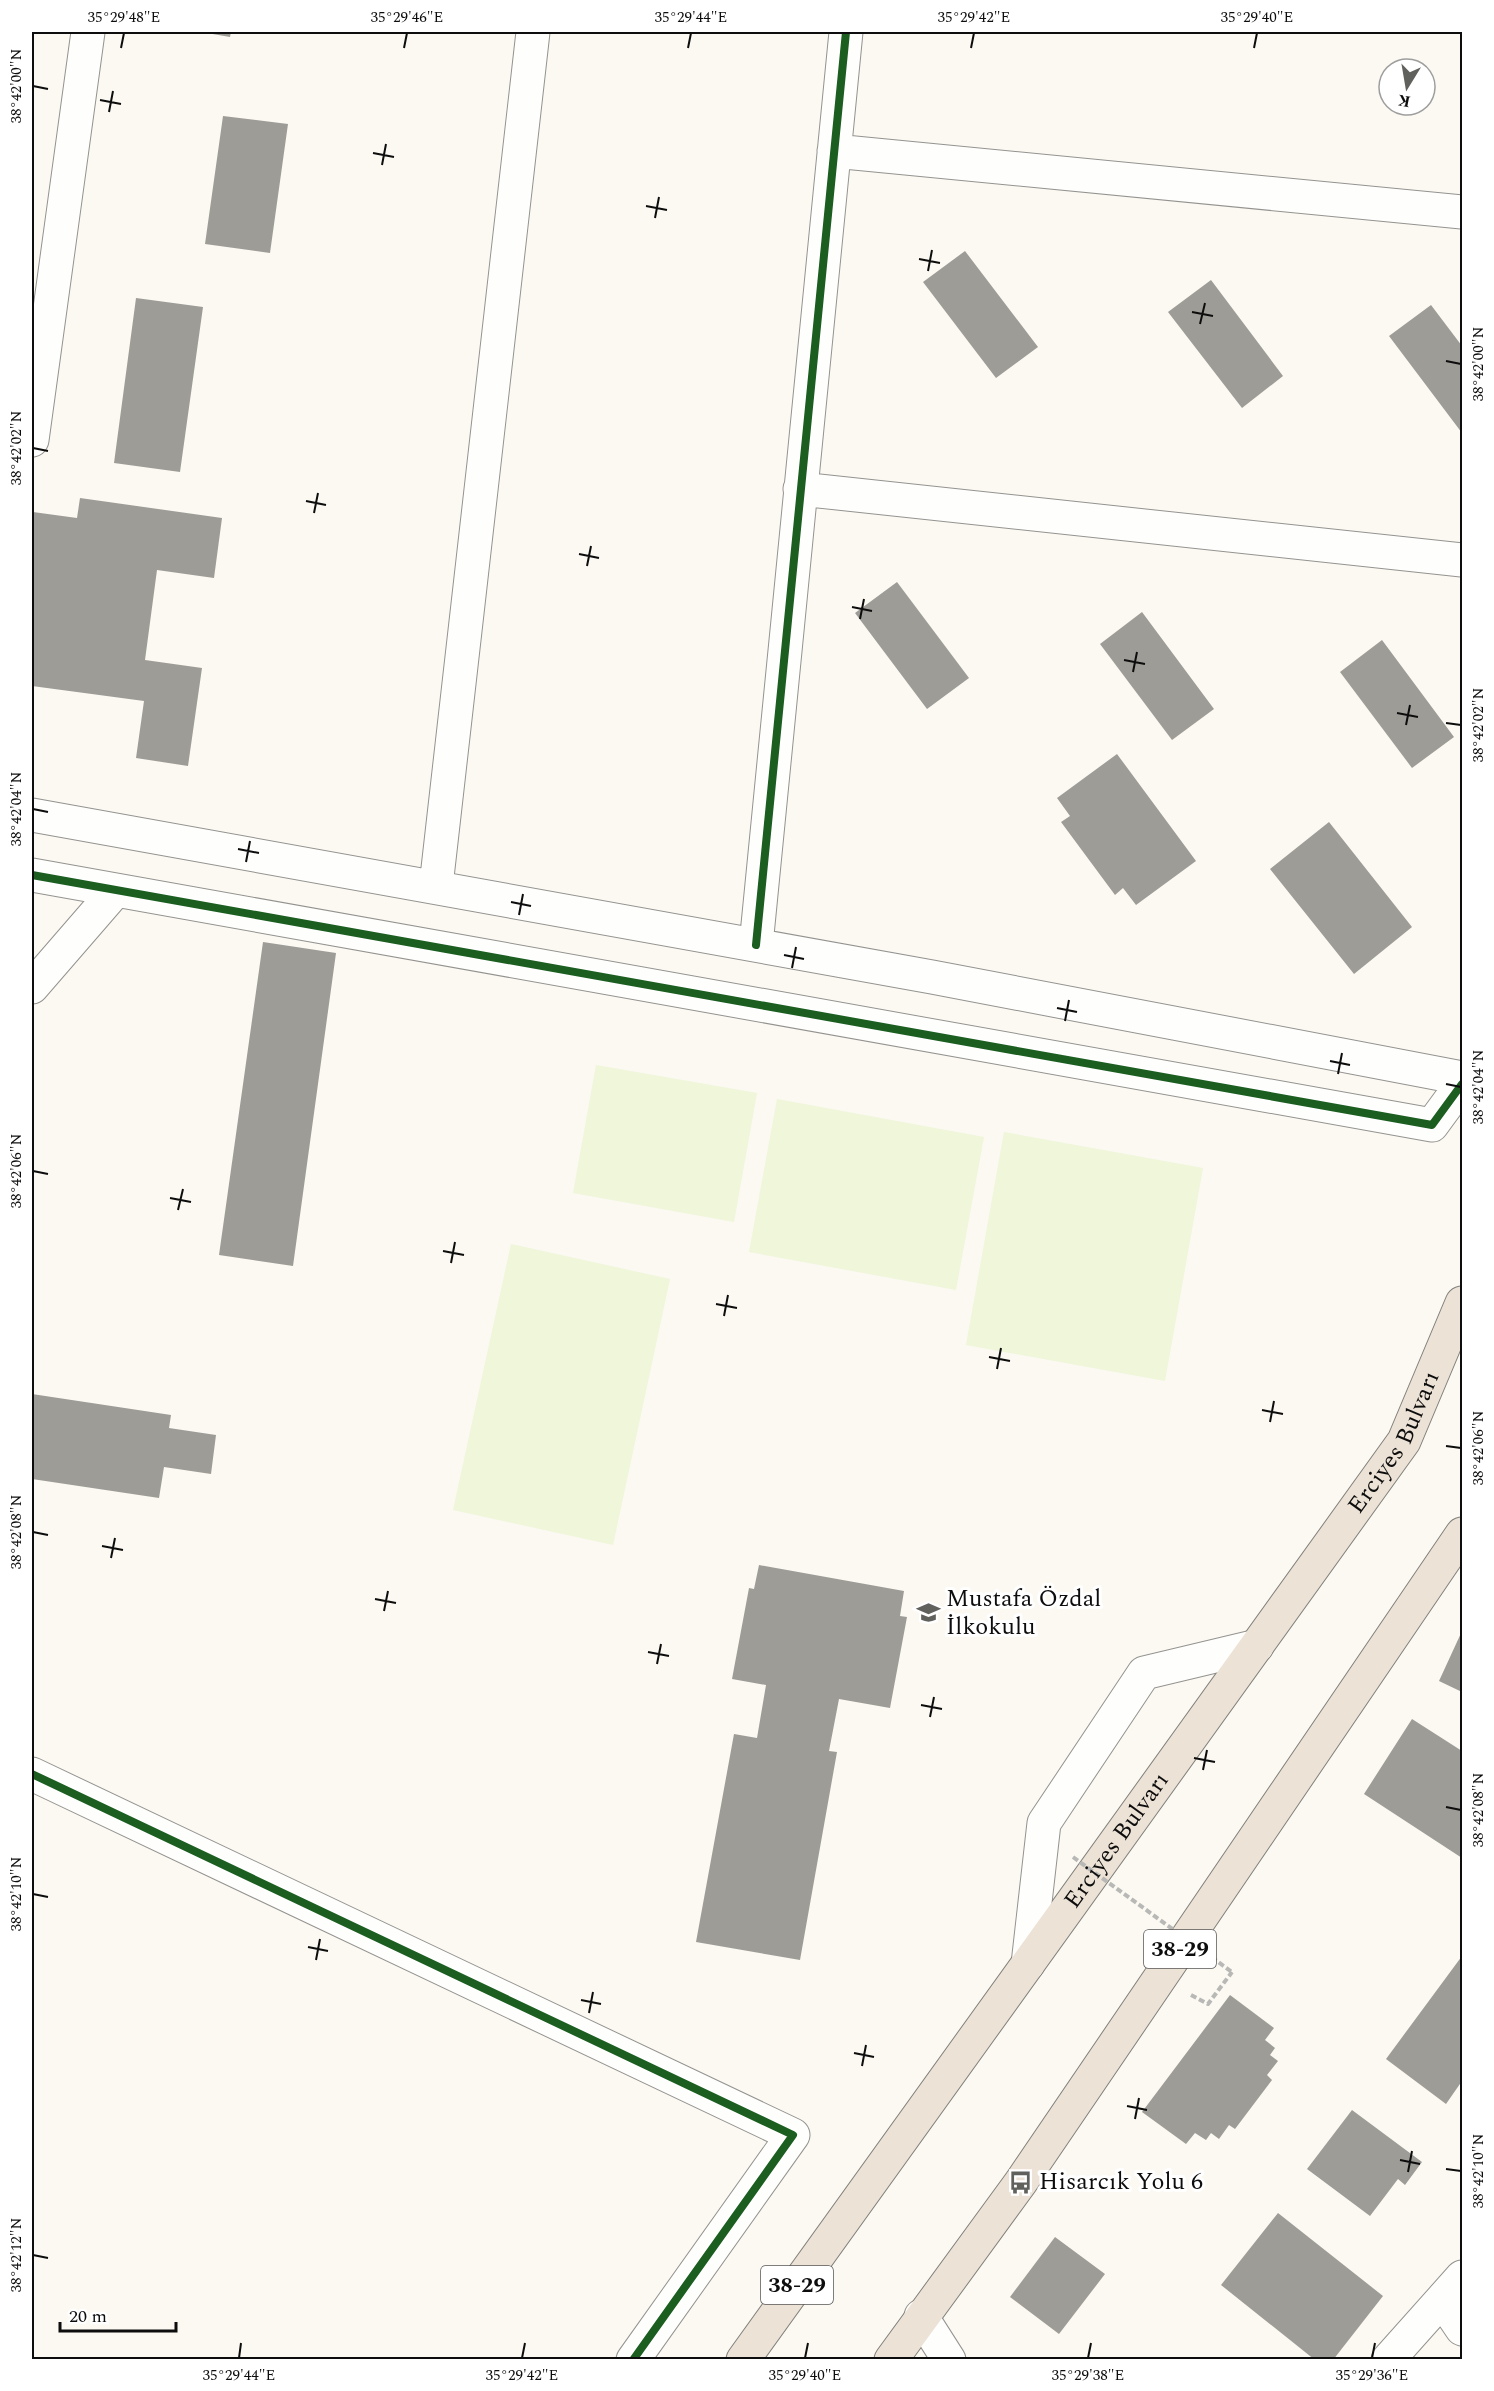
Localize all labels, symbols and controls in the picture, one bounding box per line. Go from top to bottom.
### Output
text: 35°29'48"E [88,6,160,29]
text: 35°29'46"E [371,6,443,29]
text: 35°29'44"E [655,6,727,29]
text: 35°29'42"E [938,6,1010,29]
text: 35°29'40"E [1221,6,1293,29]
text: 38°42'00"N [5,48,28,124]
north arrow [1377,57,1437,117]
text: K [1395,88,1413,114]
text: 38°42'00"N [1467,326,1490,402]
text: 38°42'02"N [5,410,28,486]
text: 38°42'02"N [1467,687,1490,763]
text: 38°42'04"N [5,771,28,847]
text: 38°42'04"N [1467,1049,1490,1125]
text: 38°42'06"N [5,1133,28,1209]
street label: Erciyes Bulvarı [1339,1366,1449,1522]
text: 38°42'06"N [1467,1410,1490,1486]
text: 38°42'08"N [5,1494,28,1570]
place label: Mustafa Özdal İlkokulu [946,1581,1101,1645]
school or university icon: Mustafa Özdal İlkokulu [915,1600,941,1626]
street label: Erciyes Bulvarı [1055,1765,1178,1916]
text: 38°42'08"N [1467,1772,1490,1848]
text: 38°42'10"N [5,1856,28,1932]
road number: 38-29 [1144,1930,1216,1968]
text: 38°42'10"N [1467,2133,1490,2209]
place label: Hisarcık Yolu 6 [1039,2164,1203,2200]
bus stop icon: Hisarcık Yolu 6 [1008,2169,1034,2195]
text: 38°42'12"N [5,2217,28,2293]
road number: 38-29 [761,2266,833,2304]
scale bar [60,2295,176,2333]
text: 20 m [69,2303,107,2330]
text: 35°29'44"E [203,2364,275,2387]
text: 35°29'42"E [486,2364,558,2387]
text: 35°29'40"E [769,2364,841,2387]
text: 35°29'38"E [1052,2364,1124,2387]
text: 35°29'36"E [1336,2364,1408,2387]

